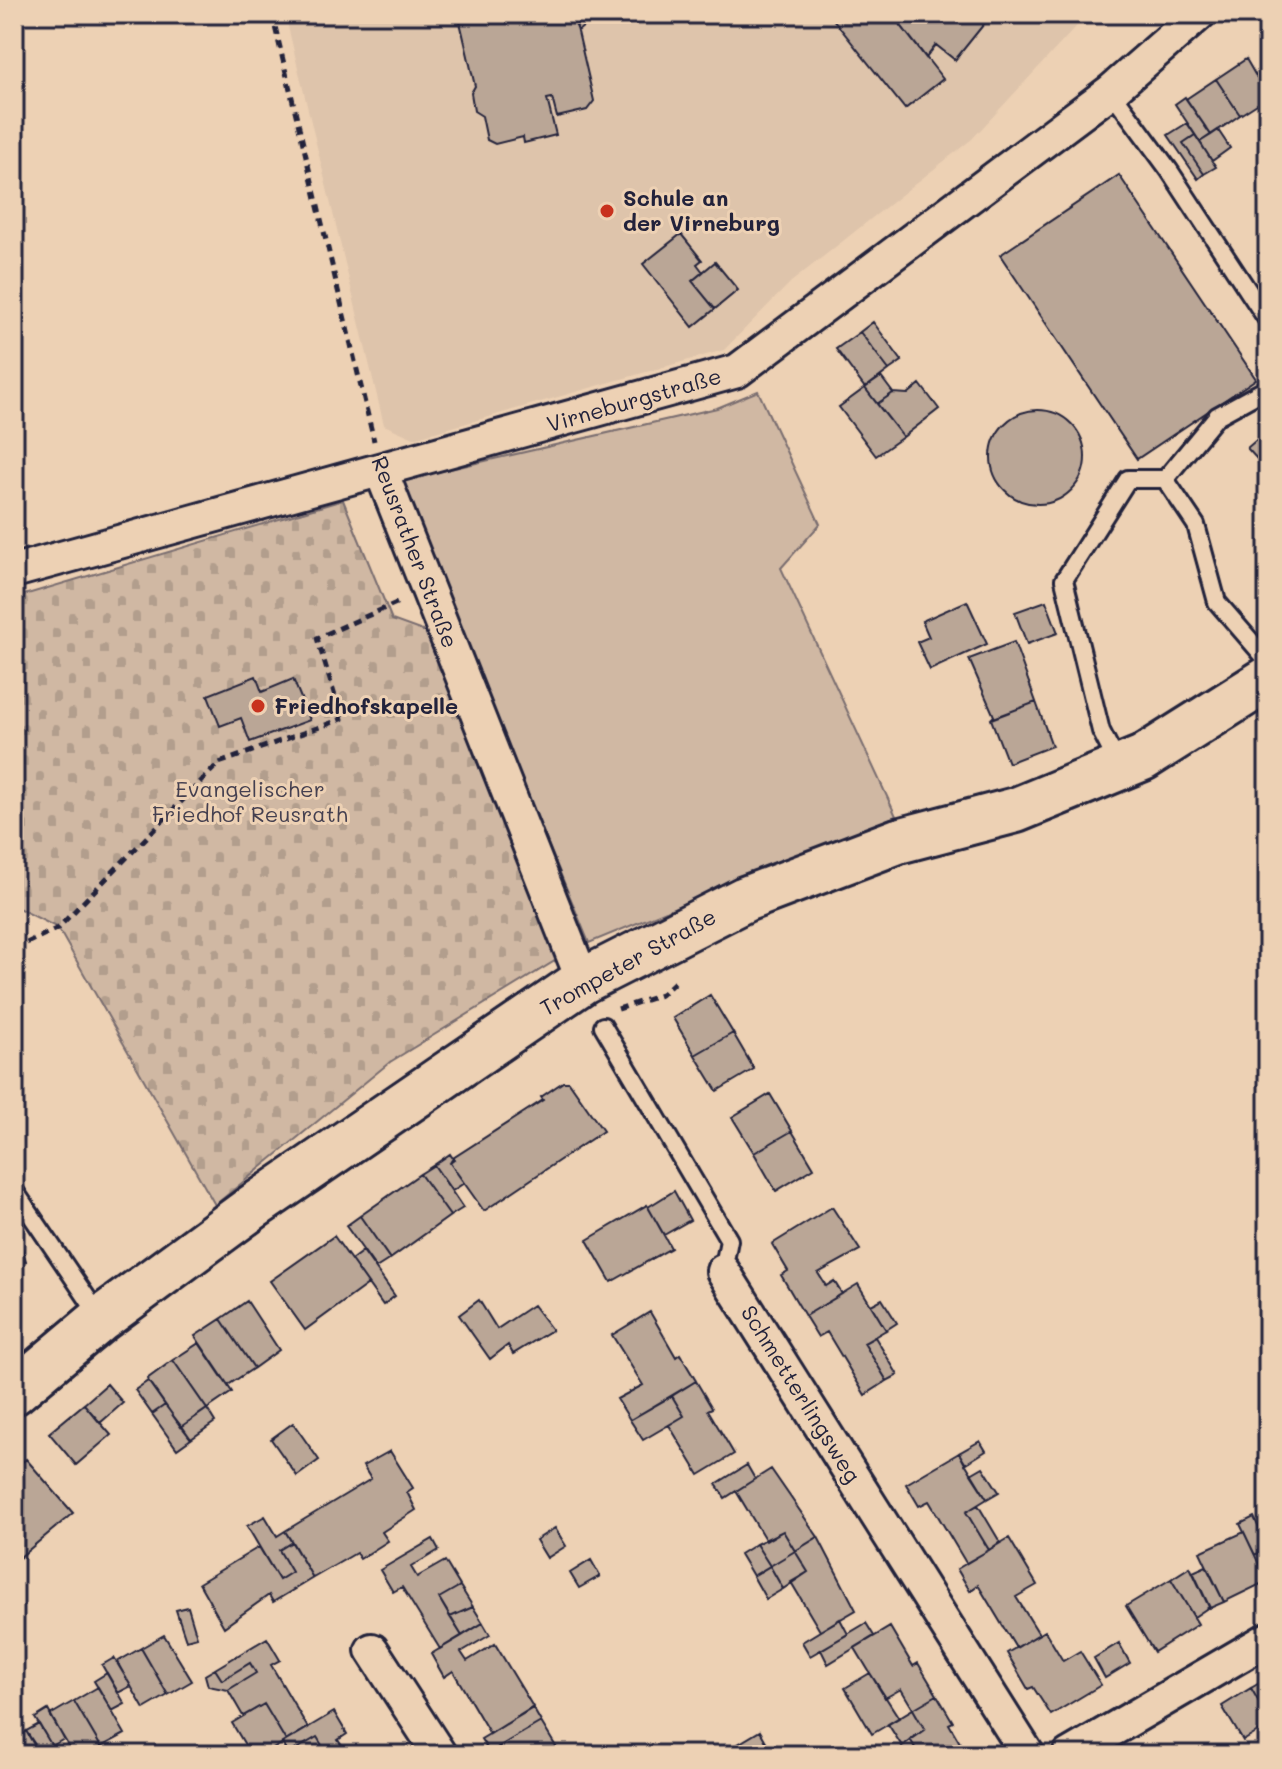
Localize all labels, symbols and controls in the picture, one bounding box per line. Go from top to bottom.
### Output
place label: Schule an der Virneburg [623,183,780,237]
marker: Schule an der Virneburg [598,202,616,220]
street label: Virneburgstraße [543,361,725,438]
street label: Reusrather Straße [365,452,465,652]
place label: Friedhofskapelle [274,691,458,720]
marker: Friedhofskapelle [249,697,267,715]
park label: Evangelischer Friedhof Reusrath [152,774,348,828]
street label: Trompeter Straße [535,901,721,1022]
street label: Schmetterlingsweg [735,1299,868,1488]

